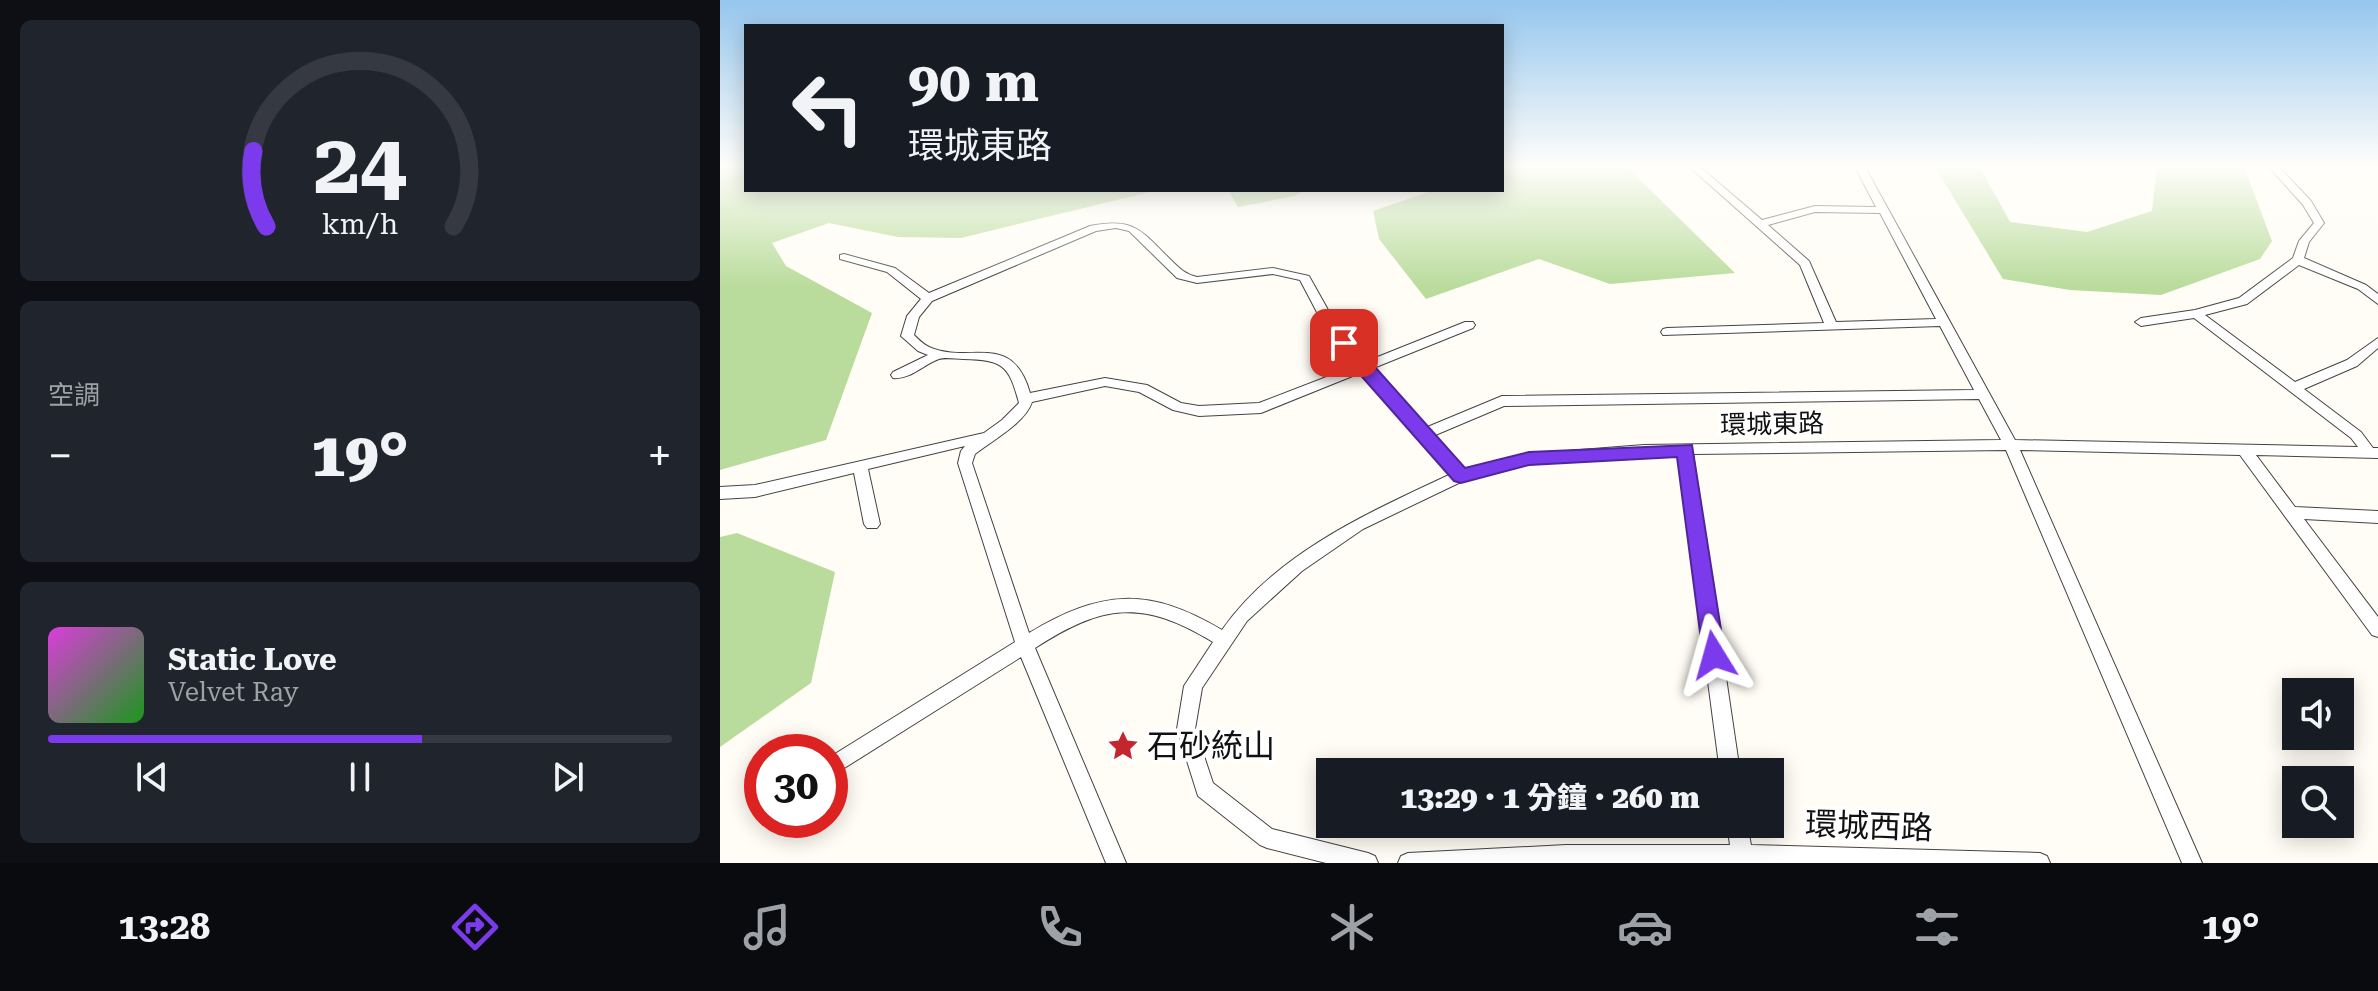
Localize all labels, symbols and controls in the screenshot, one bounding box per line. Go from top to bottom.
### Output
text: 90 m [908,49,1039,115]
icon: left [776,56,880,160]
text: 24 [313,115,407,212]
text: 環城東路 [908,125,1052,167]
text: km/h [322,207,398,241]
pin [1310,309,1378,377]
icon: arrive [1322,321,1366,365]
text: 空調 [48,380,100,410]
street label: 環城東路 [1720,408,1824,440]
text: 19° [311,420,409,491]
text: − [48,430,73,482]
text: + [647,430,672,482]
position arrow [1672,613,1756,697]
text: Static Love [168,642,337,677]
text: Velvet Ray [168,677,299,707]
map controls [2282,678,2354,838]
button: sound [2282,678,2354,750]
place label: 石砂統山 [1147,727,1275,765]
place icon: 石砂統山 [1106,729,1140,763]
speed limit sign: 30 [744,734,848,838]
icon: previous [130,755,174,799]
icon: pause [338,755,382,799]
icon: next [546,755,590,799]
button: search [2282,766,2354,838]
text: 13:29 · 1 分鐘 · 260 m [1400,780,1700,815]
street label: 環城西路 [1804,805,1934,847]
icon: directions [447,899,503,955]
icon: music [739,899,795,955]
icon: phone [1032,899,1088,955]
icon: climate [1324,899,1380,955]
icon: car [1617,899,1673,955]
icon: filters [1909,899,1965,955]
text: 13:28 [118,906,210,948]
text: 19° [2201,906,2260,948]

